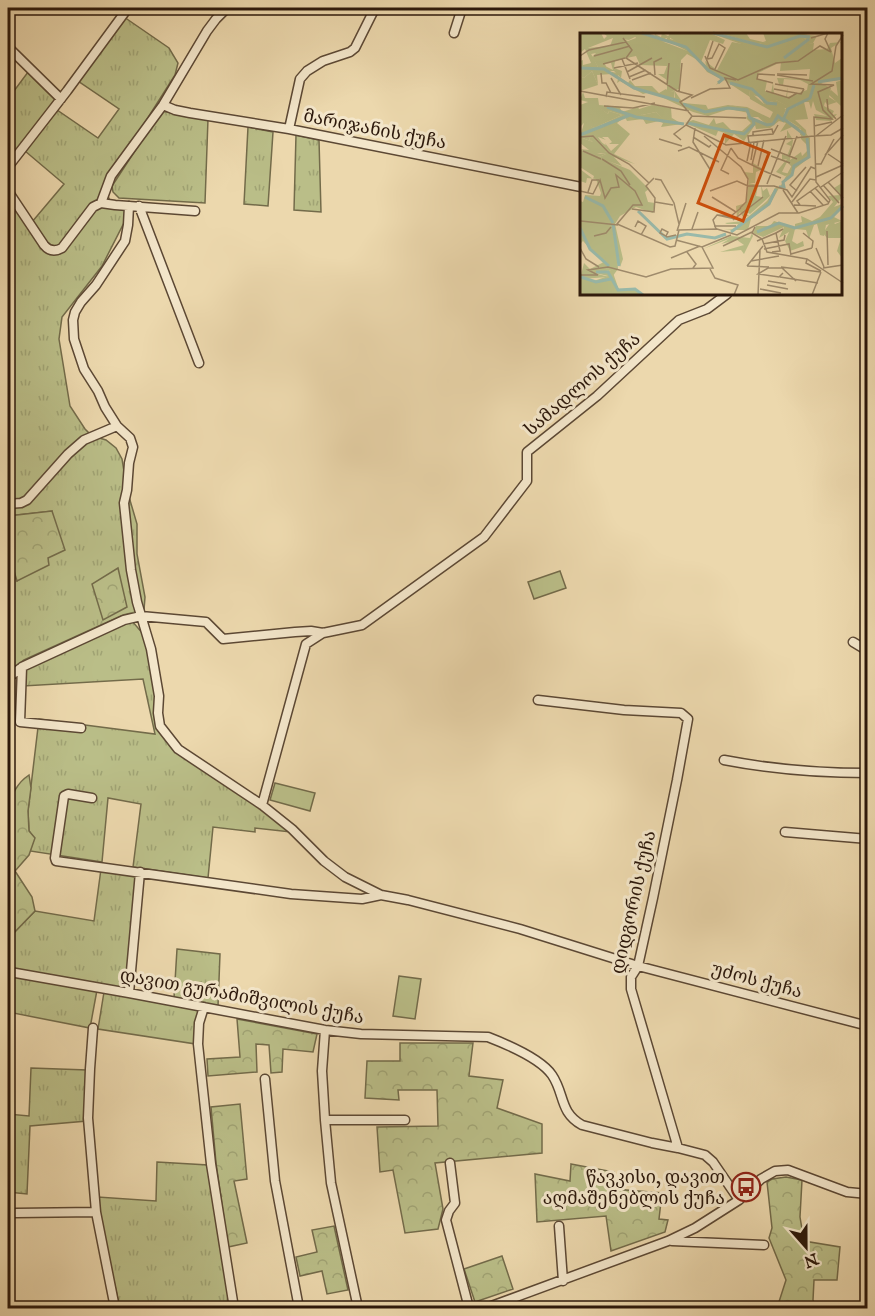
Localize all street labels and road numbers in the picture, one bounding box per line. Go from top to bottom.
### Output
street label: მარიჯანის ქუჩა [301,105,448,156]
street label: სამადლოს ქუჩა [520,328,646,442]
street label: დიდგორის ქუჩა [607,828,662,976]
street label: უძოს ქუჩა [709,958,805,1005]
street label: დავით გურამიშვილის ქუჩა [118,965,365,1030]

